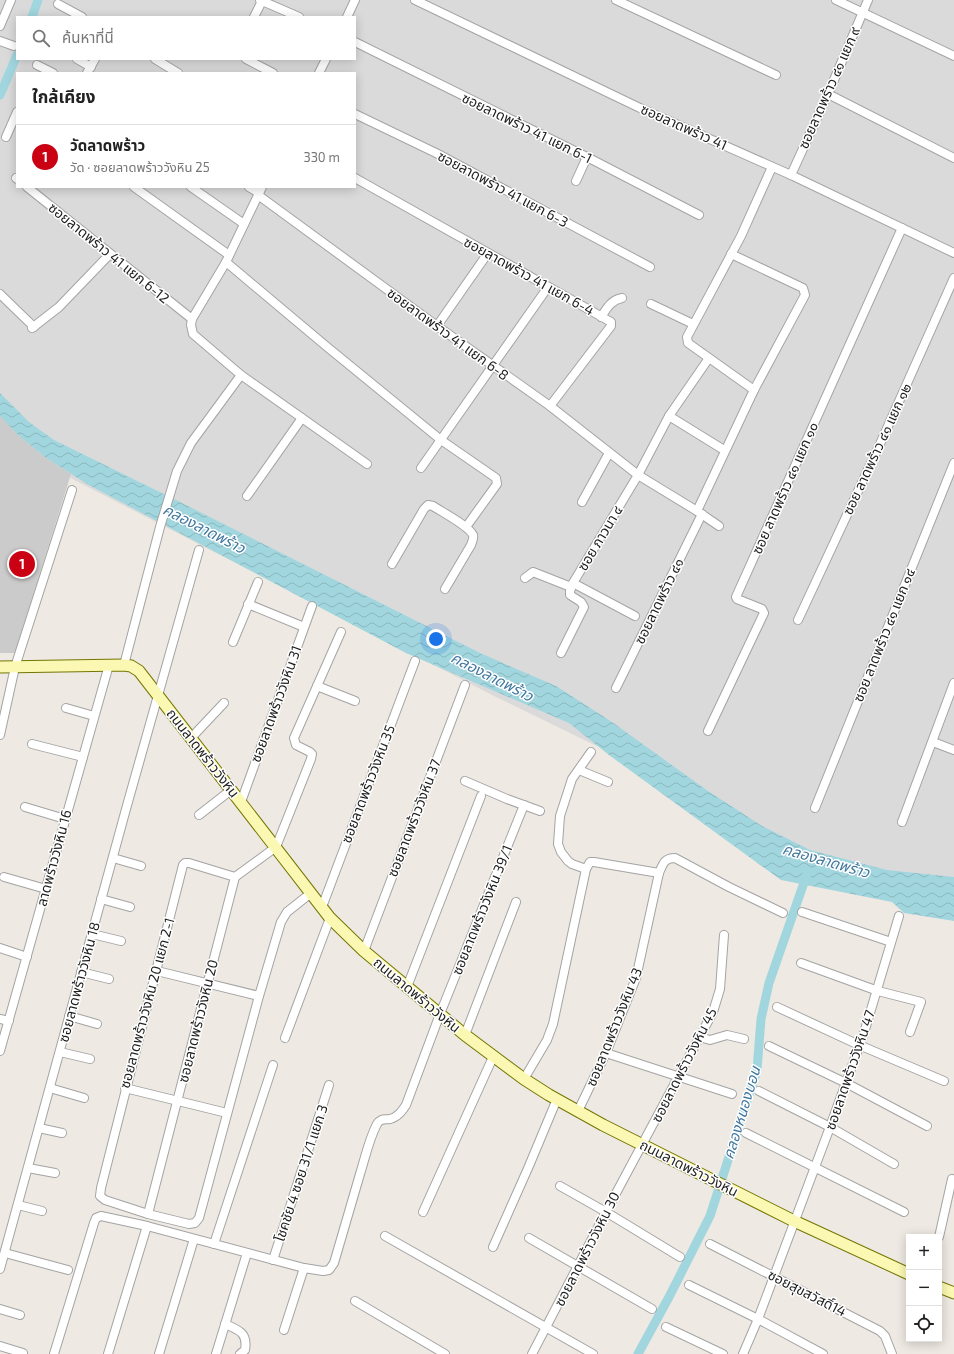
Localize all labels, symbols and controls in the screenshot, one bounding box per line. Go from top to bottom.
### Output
search box [16,16,356,60]
street label: ซอยลาดพร้าว ๔๑ แยก ๙ [794,24,863,151]
icon: search [30,27,52,49]
text: ค้นหาที่นี่ [62,28,114,46]
text: ใกล้เคียง [32,86,95,106]
street label: ซอยลาดพร้าว 41 แยก 6-1 [459,89,595,166]
street label: ซอยลาดพร้าว 41 [638,100,730,153]
text: วัดลาดพร้าว [70,136,145,154]
street label: ซอยลาดพร้าว 41 แยก 6-3 [435,147,571,230]
text: 1 [42,149,48,165]
text: 330 m [303,149,340,165]
text: วัด · ซอยลาดพร้าววังหิน 25 [70,159,210,175]
street label: ซอยลาดพร้าว 41 แยก 6-12 [45,199,173,307]
street label: ซอยลาดพร้าว 41 แยก 6-4 [461,233,597,318]
street label: ซอยลาดพร้าว 41 แยก 6-8 [384,284,512,383]
street label: ซอย ลาดพร้าว ๔๑ แยก ๑๒ [839,380,915,517]
street label: ซอย ลาดพร้าว ๔๑ แยก ๑๐ [748,419,821,556]
water label: คลองลาดพร้าว [160,500,249,557]
street label: ซอย ภาวนา ๔ [573,502,626,574]
pin: 1 [9,549,35,579]
street label: ซอยลาดพร้าว ๔๑ [630,555,687,647]
street label: ซอย ลาดพร้าว ๔๑ แยก ๑๔ [849,566,918,704]
your location [426,629,446,649]
street label: ซอยลาดพร้าววังหิน 31 [246,643,305,765]
water label: คลองลาดพร้าว [448,648,537,705]
street label: ถนนลาดพร้าววังหิน [163,705,243,801]
street label: ซอยลาดพร้าววังหิน 35 [337,722,398,845]
street label: ซอยลาดพร้าววังหิน 37 [383,756,444,879]
street label: ลาดพร้าววังหิน 16 [32,808,75,908]
water label: คลองลาดพร้าว [781,839,872,881]
street label: ซอยลาดพร้าววังหิน 39/1 [448,842,515,977]
street label: ซอยลาดพร้าววังหิน 20 แยก 2-1 [116,916,178,1090]
street label: ซอยลาดพร้าววังหิน 18 [54,920,103,1044]
street label: ถนนลาดพร้าววังหิน [370,953,464,1036]
street label: ซอยลาดพร้าววังหิน 20 [174,958,221,1084]
street label: ซอยลาดพร้าววังหิน 43 [582,965,645,1089]
street label: ซอยลาดพร้าววังหิน 45 [647,1005,720,1125]
street label: ซอยลาดพร้าววังหิน 47 [821,1008,878,1132]
water label: คลองหนองบอน [718,1063,764,1161]
street label: โชคชัย 4 ซอย 31/1 แยก 3 [270,1102,331,1243]
street label: ถนนลาดพร้าววังหิน [637,1135,741,1200]
street label: ซอยลาดพร้าววังหิน 30 [550,1189,623,1309]
map controls [906,1234,942,1342]
button: + [906,1234,942,1270]
street label: ซอยสุขสวัสดิ์14 [765,1266,849,1320]
button: − [906,1270,942,1306]
button: locate [906,1306,942,1342]

